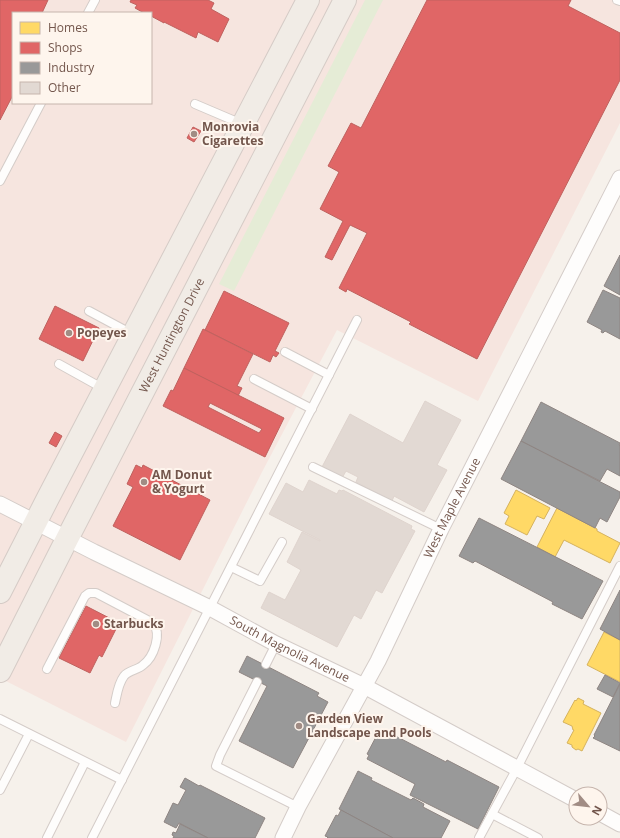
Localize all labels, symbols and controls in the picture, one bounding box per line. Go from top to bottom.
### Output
legend [12,12,152,104]
text: Homes [48,19,88,36]
text: Shops [48,39,83,56]
text: Industry [48,59,95,76]
text: Other [48,79,81,96]
place label: Monrovia Cigarettes [202,118,263,149]
marker: Monrovia Cigarettes [189,129,199,139]
street label: West Huntington Drive [135,275,208,396]
place label: Popeyes [77,324,127,341]
marker: Popeyes [64,328,74,338]
street label: West Maple Avenue [419,454,484,561]
place label: AM Donut & Yogurt [152,466,212,497]
marker: AM Donut & Yogurt [139,477,149,487]
street label: South Magnolia Avenue [227,611,353,686]
place label: Starbucks [104,615,164,632]
marker: Starbucks [91,619,101,629]
place label: Garden View Landscape and Pools [307,710,432,741]
marker: Garden View Landscape and Pools [294,721,304,731]
north arrow [568,786,608,826]
text: N [589,803,606,818]

